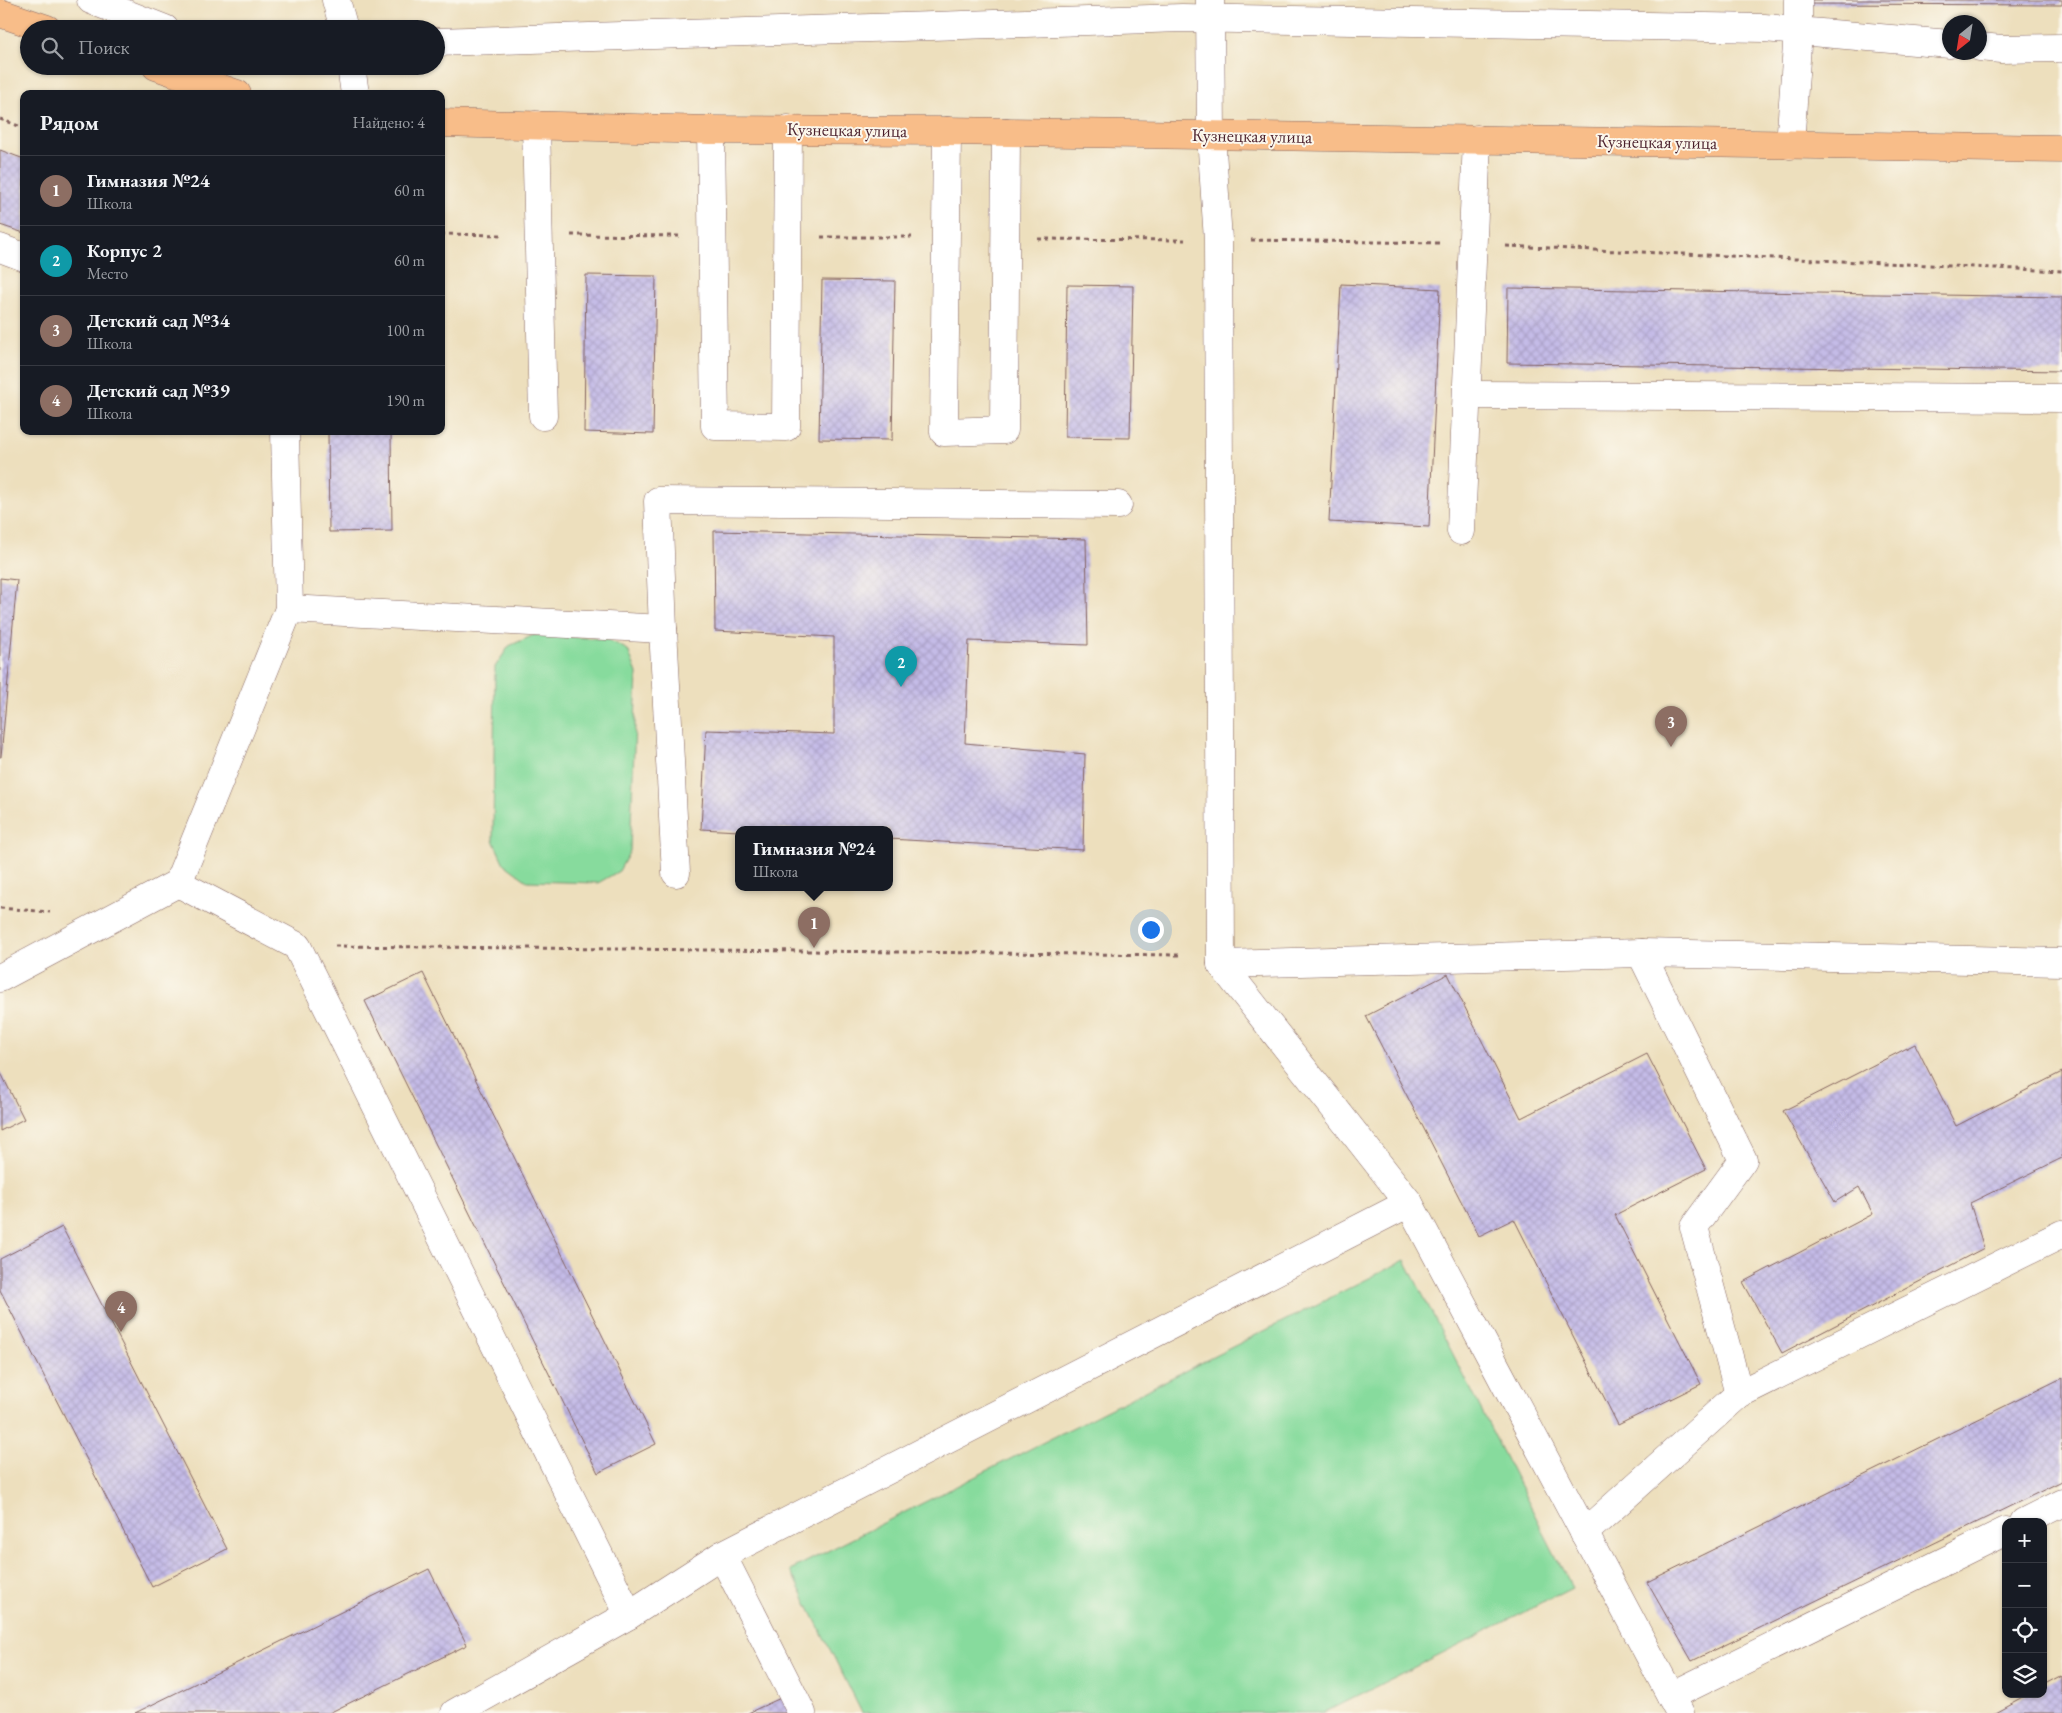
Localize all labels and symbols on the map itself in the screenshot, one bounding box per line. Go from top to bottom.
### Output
north arrow [1942,15,1987,60]
street label: Кузнецкая улица [787,117,908,142]
street label: Кузнецкая улица [1192,123,1313,148]
street label: Кузнецкая улица [1597,129,1718,154]
pin: 2 [885,646,917,687]
pin: 3 [1655,706,1687,747]
pin: 1 [798,907,830,948]
your location [1138,917,1164,943]
pin: 4 [105,1291,137,1332]

